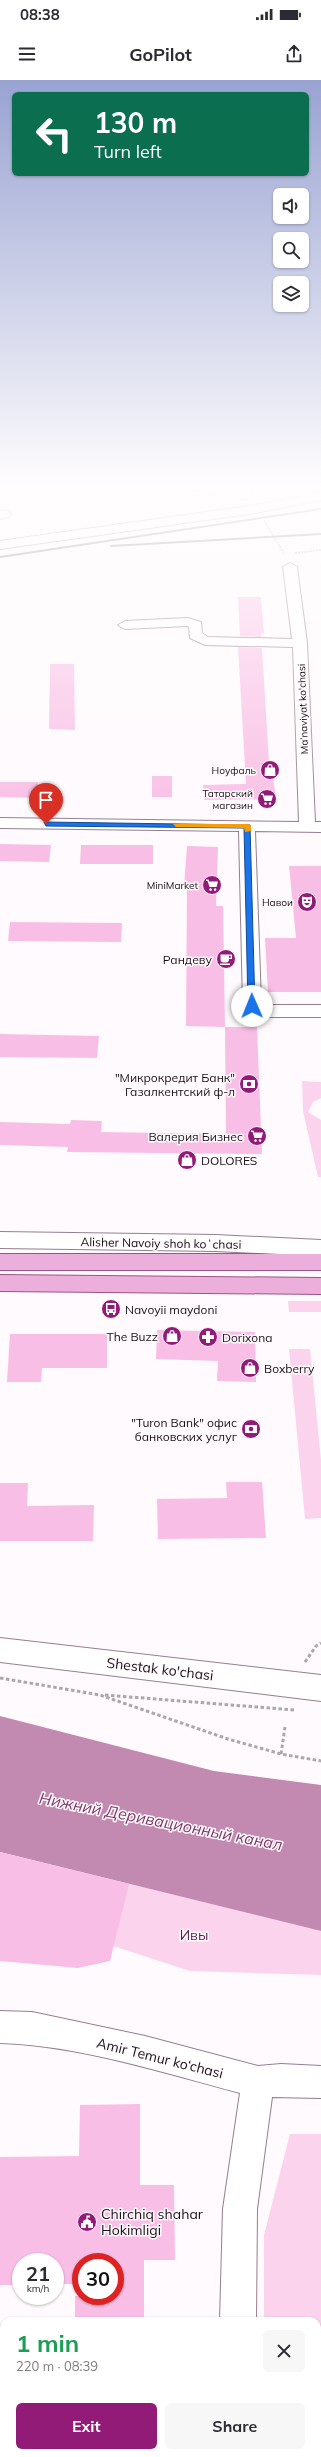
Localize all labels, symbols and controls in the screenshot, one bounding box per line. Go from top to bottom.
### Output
text: 08:38 [20,5,60,24]
icon: menu [16,43,38,65]
text: GoPilot [129,43,192,66]
icon: share [283,43,305,65]
text: 130 m [94,105,177,140]
icon: left [28,108,80,160]
text: Turn left [94,140,162,163]
map controls [273,188,309,312]
button: sound [273,188,309,224]
button: search [273,232,309,268]
button: layers [273,276,309,312]
street label: Ma’naviyat ko'chasi [295,664,311,754]
shop icon: Ноуфаль [259,759,281,781]
place label: Ноуфаль [212,764,257,777]
pin [29,783,63,824]
place label: Татарский магазин [203,787,253,812]
supermarket icon: Татарский магазин [256,788,278,810]
icon: arrive [35,789,57,811]
supermarket icon: MiniMarket [201,874,223,896]
place label: MiniMarket [147,879,198,892]
theatre icon: Навои [296,891,318,913]
place label: Навои [262,896,293,909]
cafe icon: Рандеву [215,948,237,970]
place label: Рандеву [163,952,212,967]
position arrow [231,985,273,1027]
place label: "Микрокредит Банк" Газалкентский ф-л [115,1070,235,1099]
bank icon: "Микрокредит Банк" Газалкентский ф-л [238,1073,260,1095]
supermarket icon: Валерия Бизнес [246,1125,268,1147]
place label: Валерия Бизнес [148,1129,243,1144]
shop icon: DOLORES [176,1149,198,1171]
place label: DOLORES [201,1153,257,1168]
street label: Alisher Navoiy shoh koʻchasi [80,1234,242,1252]
bus stop icon: Navoyii maydoni [100,1298,122,1320]
place label: Navoyii maydoni [125,1302,217,1317]
shop icon: The Buzz [161,1325,183,1347]
pharmacy icon: Dorixona [197,1326,219,1348]
place label: The Buzz [107,1329,158,1344]
place label: Dorixona [222,1330,272,1345]
shop icon: Boxberry [239,1357,261,1379]
place label: Boxberry [264,1361,315,1376]
place label: "Turon Bank" офис банковских услуг [131,1415,238,1444]
bank icon: "Turon Bank" офис банковских услуг [240,1418,262,1440]
street label: Shestak ko'chasi [106,1654,214,1684]
water label: Нижний Деривационный канал [38,1788,284,1854]
park label: Ивы [180,1926,208,1944]
street label: Amir Temur ko‘chasi [95,2034,225,2082]
place label: Chirchiq shahar Hokimligi [101,2205,204,2239]
public building icon: Chirchiq shahar Hokimligi [76,2211,98,2233]
speed limit sign: 30 [72,2253,124,2305]
text: 21 [26,2261,50,2286]
text: km/h [27,2282,49,2295]
text: 1 min [16,2328,79,2358]
button: close [263,2330,305,2372]
text: 220 m · 08:39 [16,2358,98,2374]
button: Exit [16,2403,157,2449]
button: Share [165,2403,305,2449]

